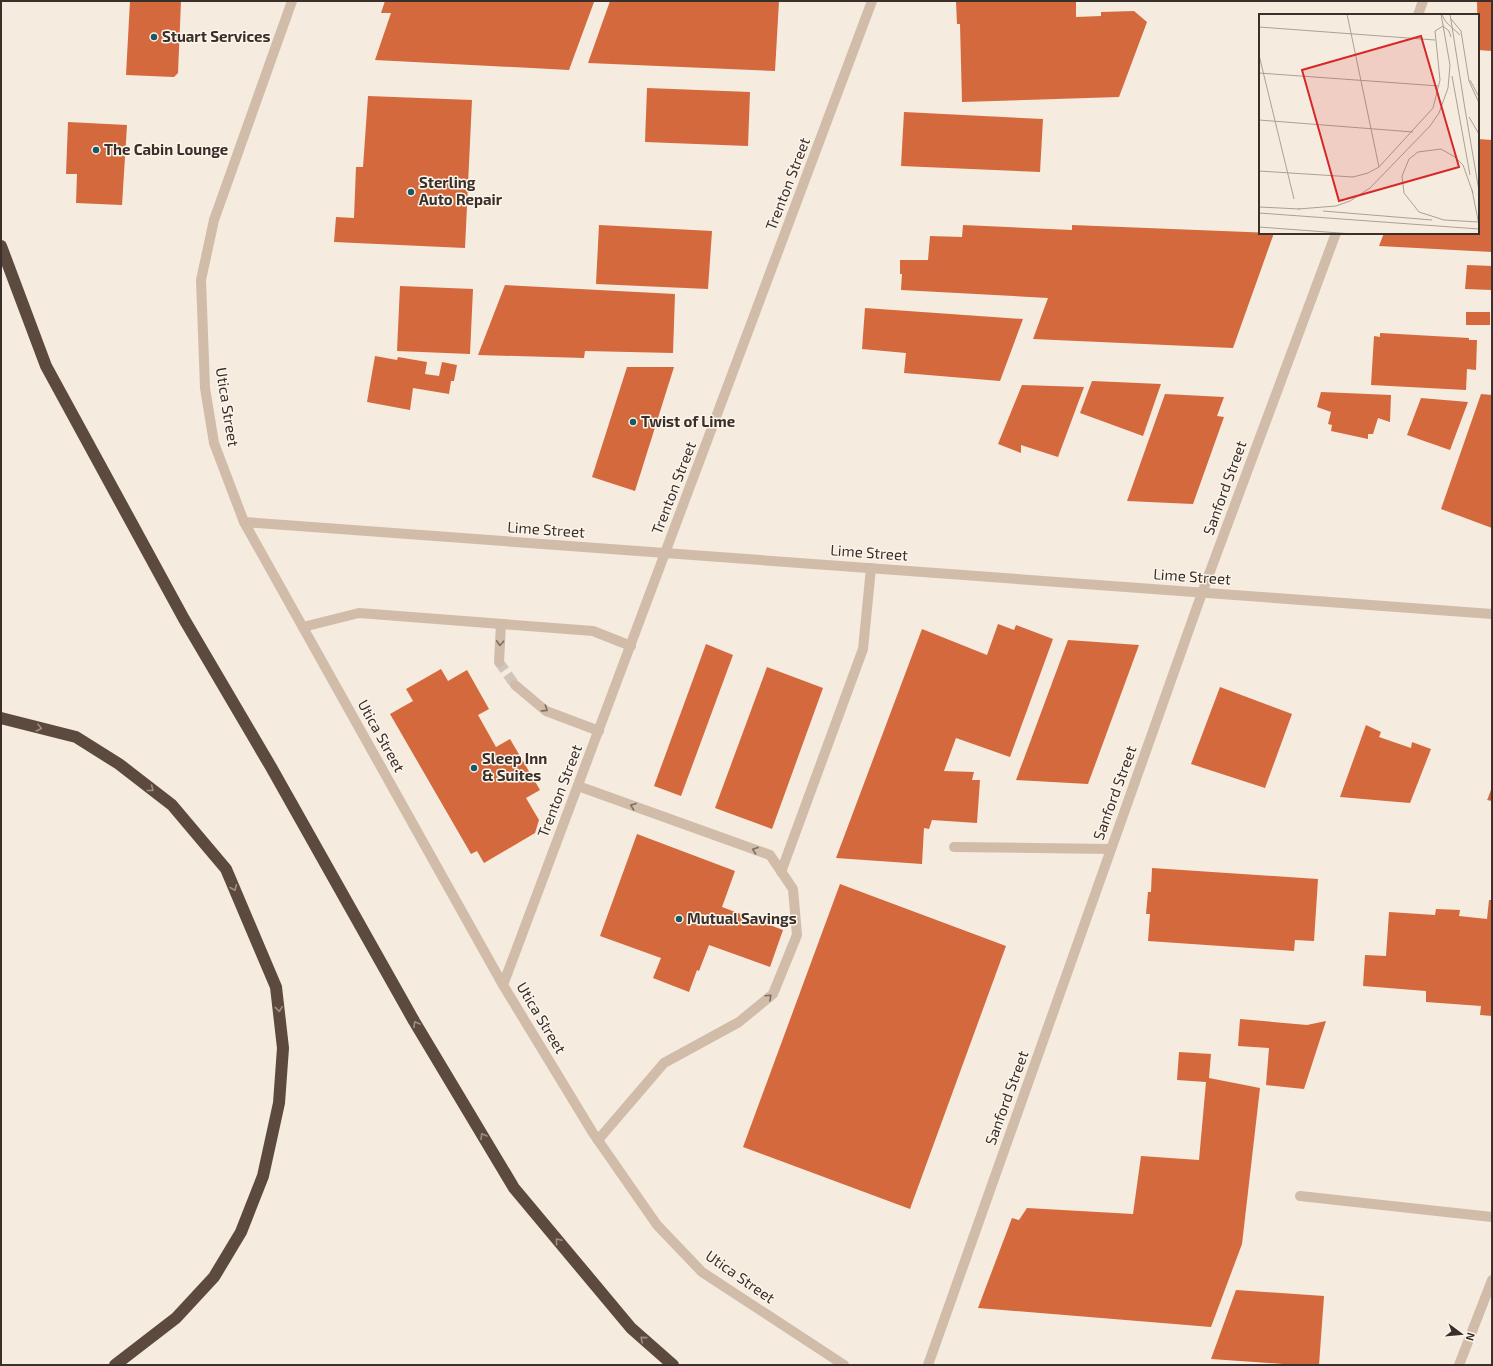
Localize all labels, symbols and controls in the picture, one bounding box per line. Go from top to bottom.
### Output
inset map [1259,14,1479,234]
place label: Stuart Services [162,27,270,45]
marker: Stuart Services [149,32,159,42]
street label: Trenton Street [761,134,813,233]
place label: The Cabin Lounge [104,140,228,158]
marker: The Cabin Lounge [91,145,101,155]
place label: Sterling Auto Repair [419,173,503,208]
marker: Sterling Auto Repair [406,187,416,197]
street label: Utica Street [213,366,243,448]
place label: Twist of Lime [641,412,735,430]
marker: Twist of Lime [628,417,638,427]
street label: Trenton Street [647,438,699,537]
street label: Sanford Street [1199,438,1250,537]
street label: Lime Street [507,517,586,541]
street label: Lime Street [830,540,909,564]
street label: Lime Street [1153,564,1232,588]
one-way arrow [496,640,504,646]
street label: Utica Street [355,696,409,775]
one-way arrow [541,705,548,712]
one-way arrow [36,723,42,731]
street label: Trenton Street [533,741,585,840]
street label: Sanford Street [1089,743,1140,842]
place label: Sleep Inn & Suites [482,749,547,784]
marker: Sleep Inn & Suites [469,763,479,773]
one-way arrow [147,784,154,791]
one-way arrow [629,802,636,810]
one-way arrow [752,846,759,854]
one-way arrow [229,883,237,891]
place label: Mutual Savings [687,909,797,927]
marker: Mutual Savings [674,914,684,924]
street label: Utica Street [514,979,570,1057]
one-way arrow [764,994,772,1002]
one-way arrow [274,1006,283,1012]
one-way arrow [414,1021,421,1028]
street label: Sanford Street [981,1048,1032,1147]
one-way arrow [480,1133,487,1140]
one-way arrow [556,1239,563,1246]
street label: Utica Street [703,1246,779,1307]
north arrow [1441,1314,1481,1354]
text: N [1464,1331,1478,1343]
one-way arrow [641,1337,648,1344]

